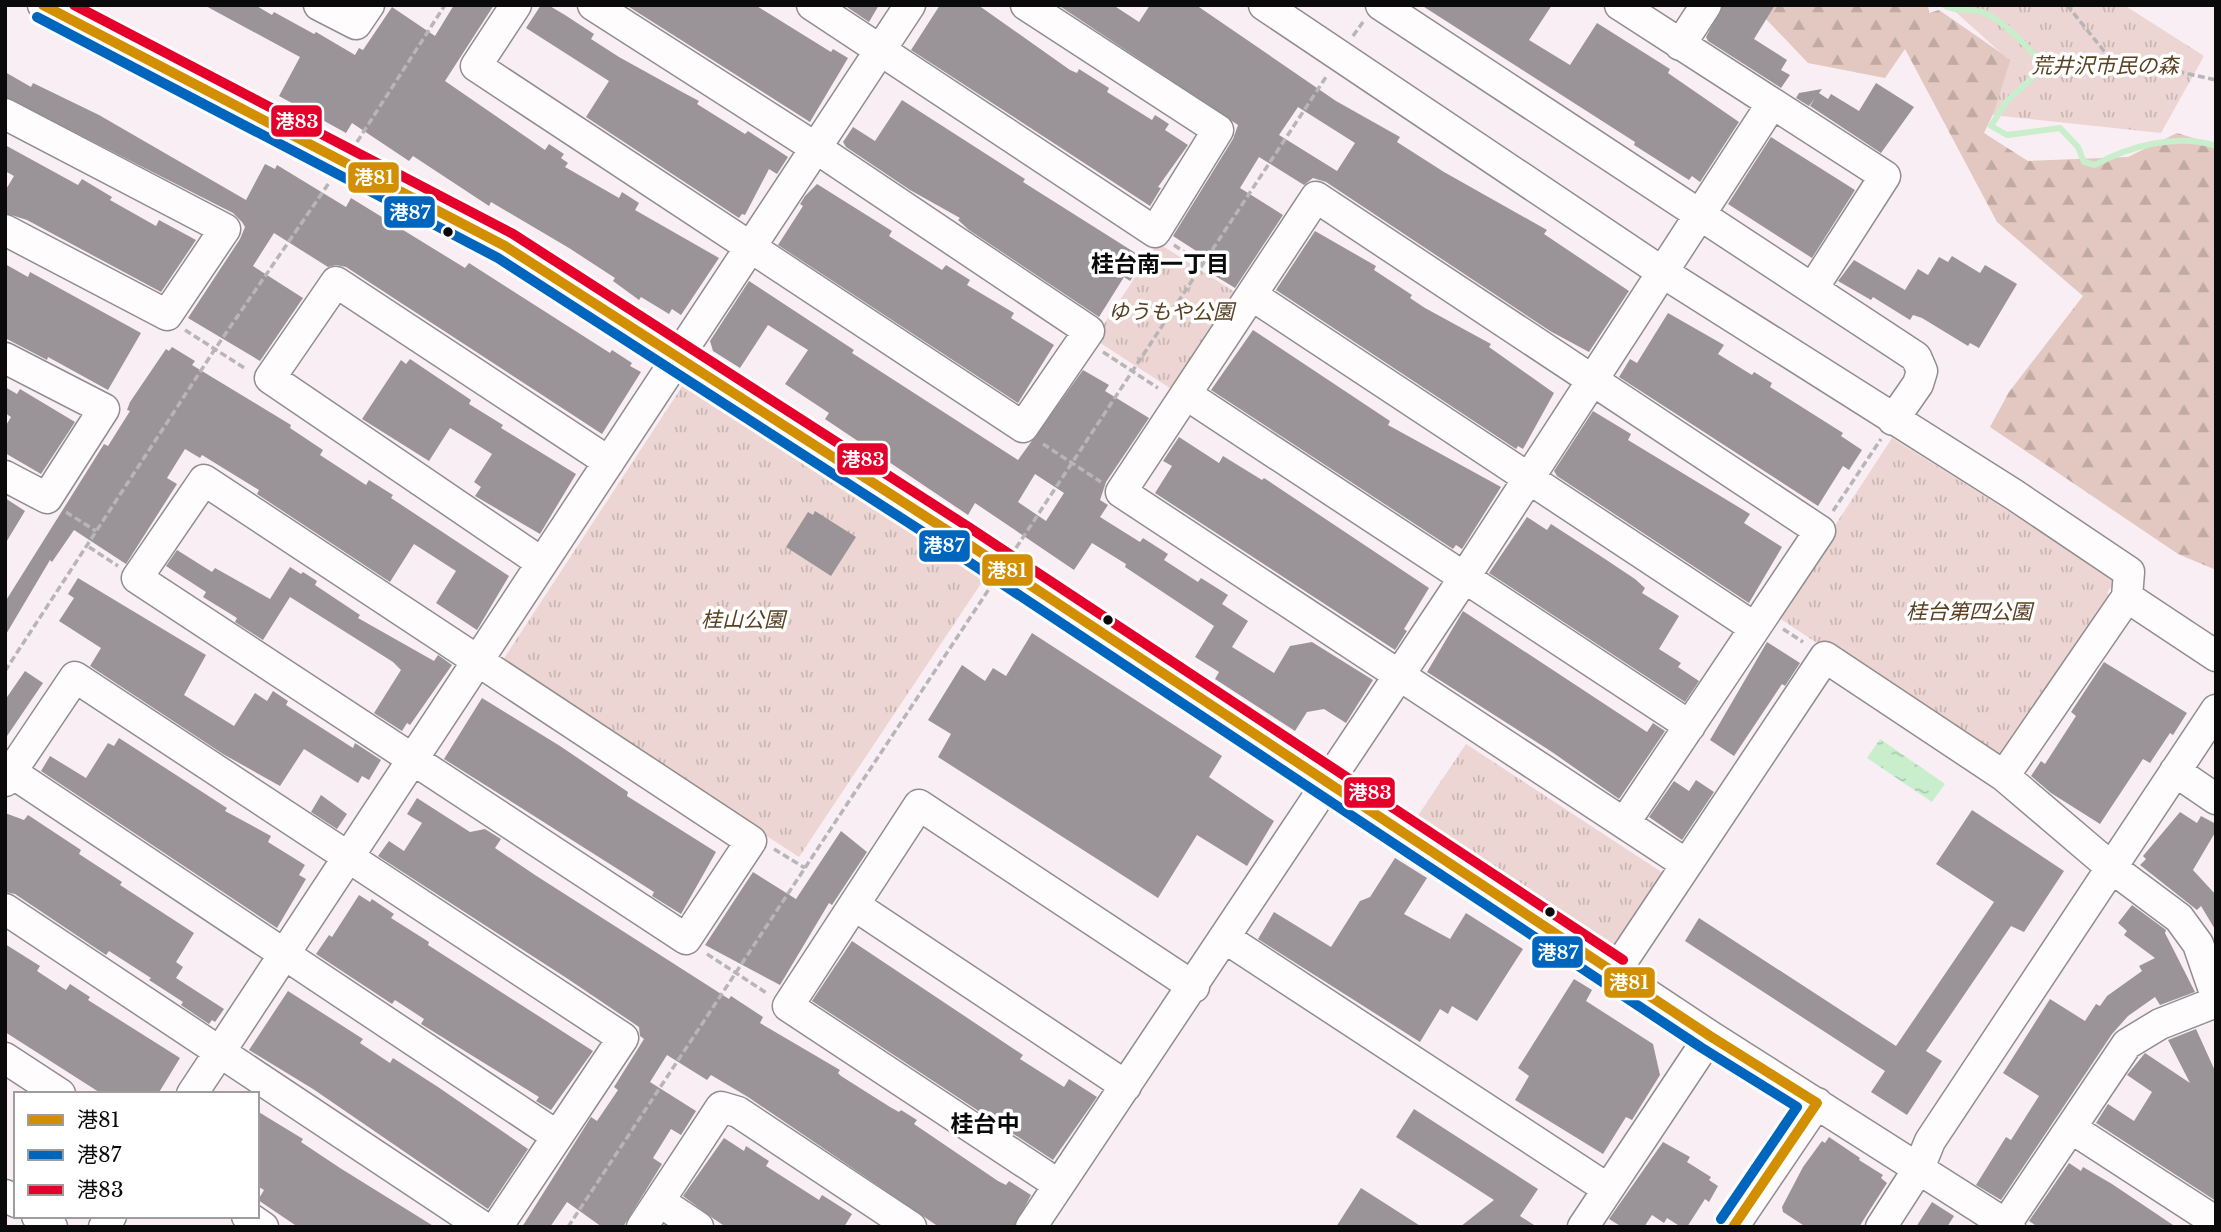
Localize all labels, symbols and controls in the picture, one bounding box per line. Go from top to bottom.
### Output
park label: 荒井沢市民の森 [2032,53,2180,79]
line badge: 港83 [270,104,323,138]
text: 港83 [275,110,319,133]
line badge: 港81 [347,161,400,194]
text: 港81 [354,166,394,189]
line badge: 港87 [383,195,436,229]
text: 港87 [390,201,432,224]
unlabelled marker [441,225,455,239]
district label: 桂台南一丁目 [1091,250,1229,278]
park label: ゆうもや公園 [1108,299,1237,325]
line badge: 港83 [836,442,889,476]
text: 港83 [841,448,885,471]
line badge: 港87 [918,529,971,563]
text: 港87 [924,534,966,557]
line badge: 港81 [981,553,1034,587]
text: 港81 [987,559,1027,582]
park label: 桂台第四公園 [1906,599,2035,625]
park label: 桂山公園 [701,607,788,633]
unlabelled marker [1101,613,1115,627]
line badge: 港83 [1343,776,1396,809]
text: 港83 [1348,781,1392,804]
unlabelled marker [1543,905,1557,919]
line badge: 港87 [1531,935,1584,969]
text: 港87 [1538,941,1580,964]
line badge: 港81 [1603,966,1656,999]
text: 港81 [1609,971,1649,994]
legend [14,1092,259,1218]
text: 港81 [77,1107,120,1133]
district label: 桂台中 [951,1110,1020,1138]
text: 港87 [77,1142,122,1168]
text: 港83 [77,1177,124,1203]

